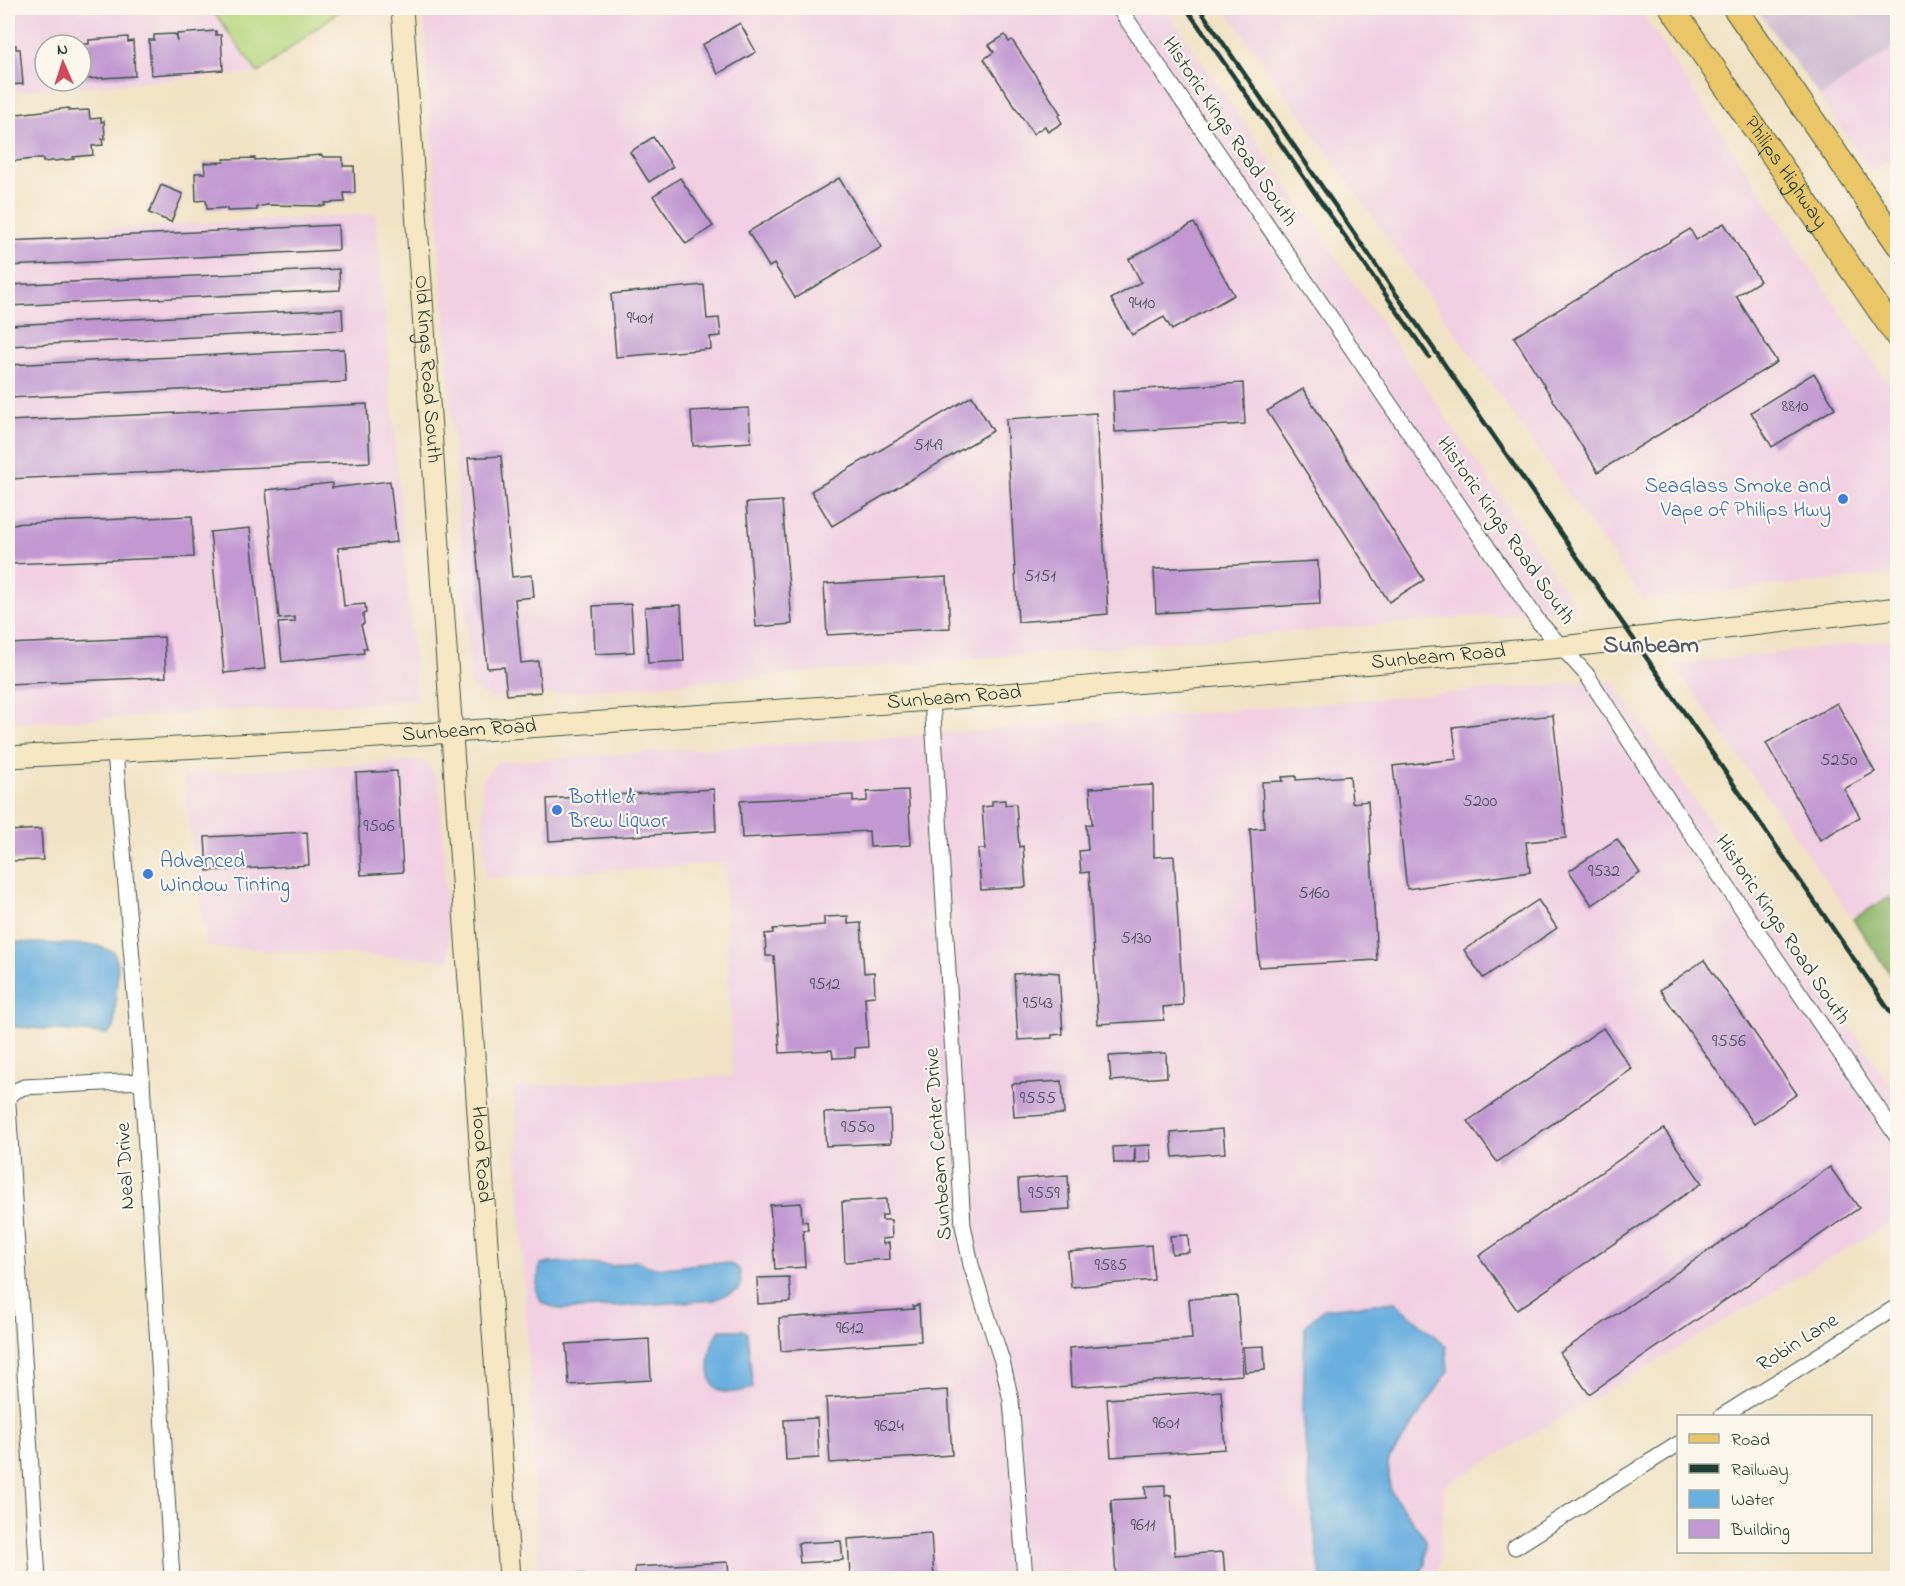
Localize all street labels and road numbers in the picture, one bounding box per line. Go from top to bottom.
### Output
street label: Historic Kings Road South [1152,31,1304,234]
street label: Philips Highway [1736,110,1835,236]
street label: Old Kings Road South [405,274,448,464]
street label: Historic Kings Road South [1427,431,1581,632]
street label: Sunbeam Road [1370,637,1507,678]
street label: Sunbeam Road [886,678,1023,718]
street label: Sunbeam Road [401,711,538,750]
street label: Historic Kings Road South [1705,829,1857,1032]
street label: Sunbeam Center Drive [917,1046,961,1241]
street label: Hood Road [463,1105,499,1204]
street label: Neal Drive [109,1121,143,1211]
street label: Robin Lane [1751,1306,1845,1380]

